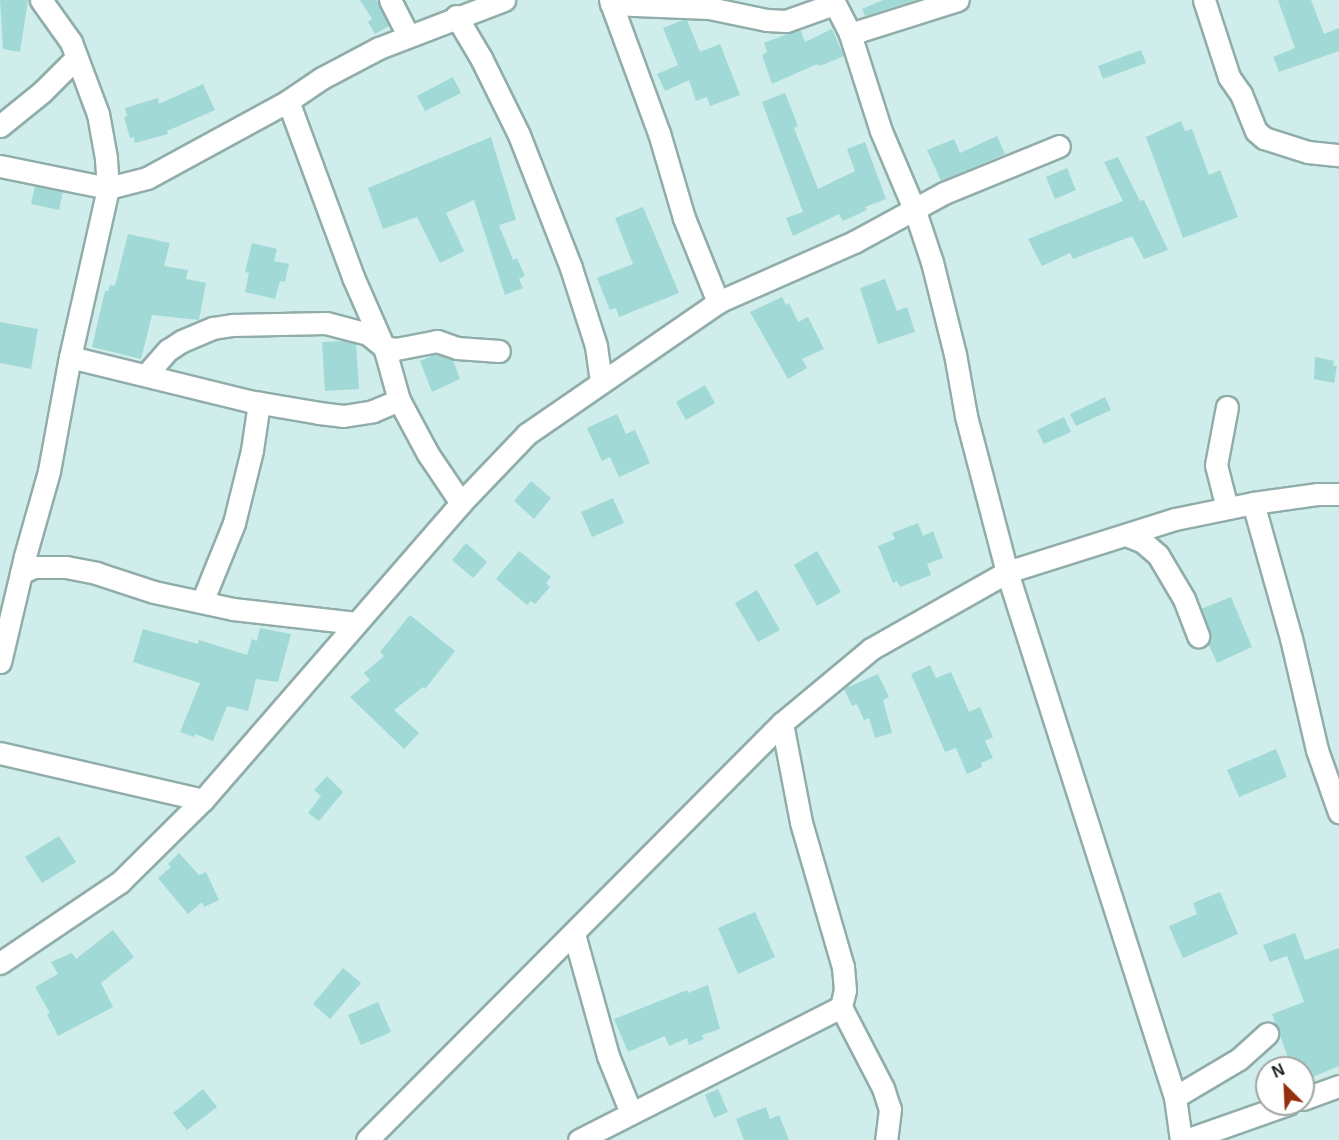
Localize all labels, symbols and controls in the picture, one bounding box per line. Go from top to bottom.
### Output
north arrow [1255,1056,1315,1116]
text: N [1270,1061,1287,1081]

